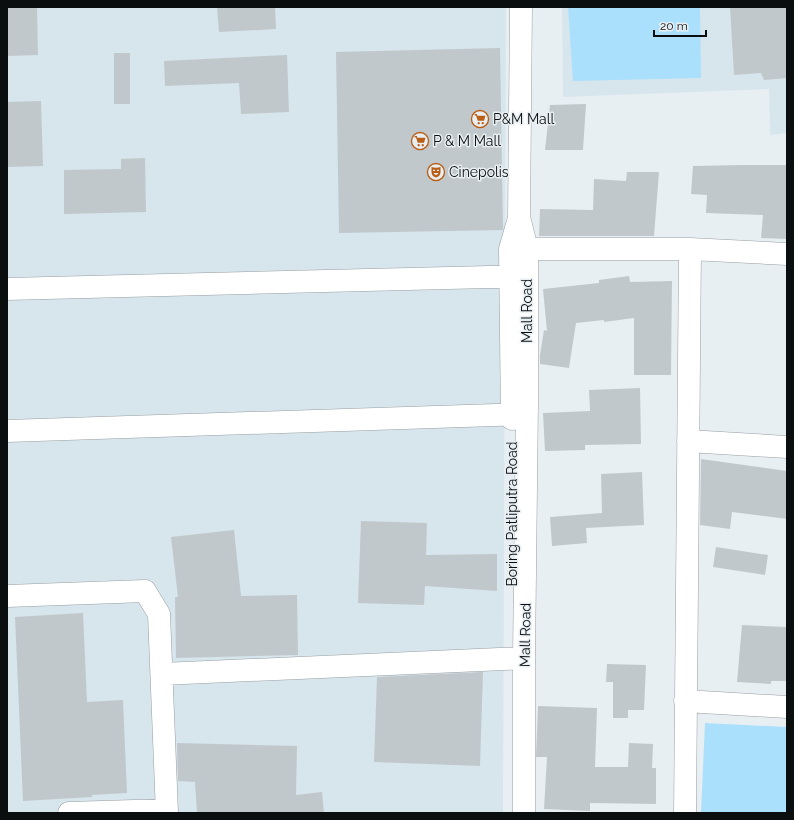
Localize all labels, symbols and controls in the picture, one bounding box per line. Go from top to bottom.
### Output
scale bar [654,12,706,38]
text: 20 m [660,19,688,33]
supermarket icon: P&M Mall [470,109,490,129]
place label: P&M Mall [493,111,555,127]
supermarket icon: P & M Mall [410,131,430,151]
place label: P & M Mall [433,133,501,149]
theatre icon: Cinepolis [426,162,446,182]
place label: Cinepolis [449,164,509,180]
street label: Mall Road [519,279,535,343]
street label: Boring Patliputra Road [504,441,520,587]
street label: Mall Road [516,603,534,667]

